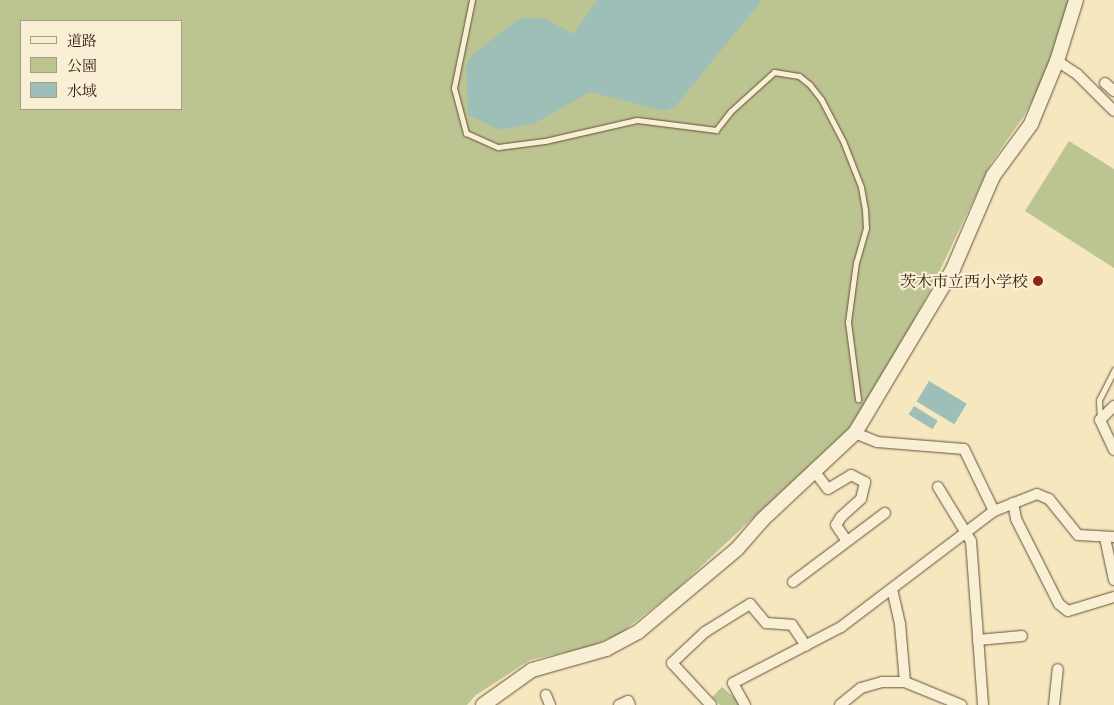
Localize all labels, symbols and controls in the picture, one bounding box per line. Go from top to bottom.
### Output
legend [20,20,182,110]
text: 道路 [67,31,97,50]
text: 公園 [67,56,97,75]
text: 水域 [67,81,97,100]
place label: 茨木市立西小学校 [900,271,1028,291]
marker: 茨木市立西小学校 [1032,275,1044,287]

